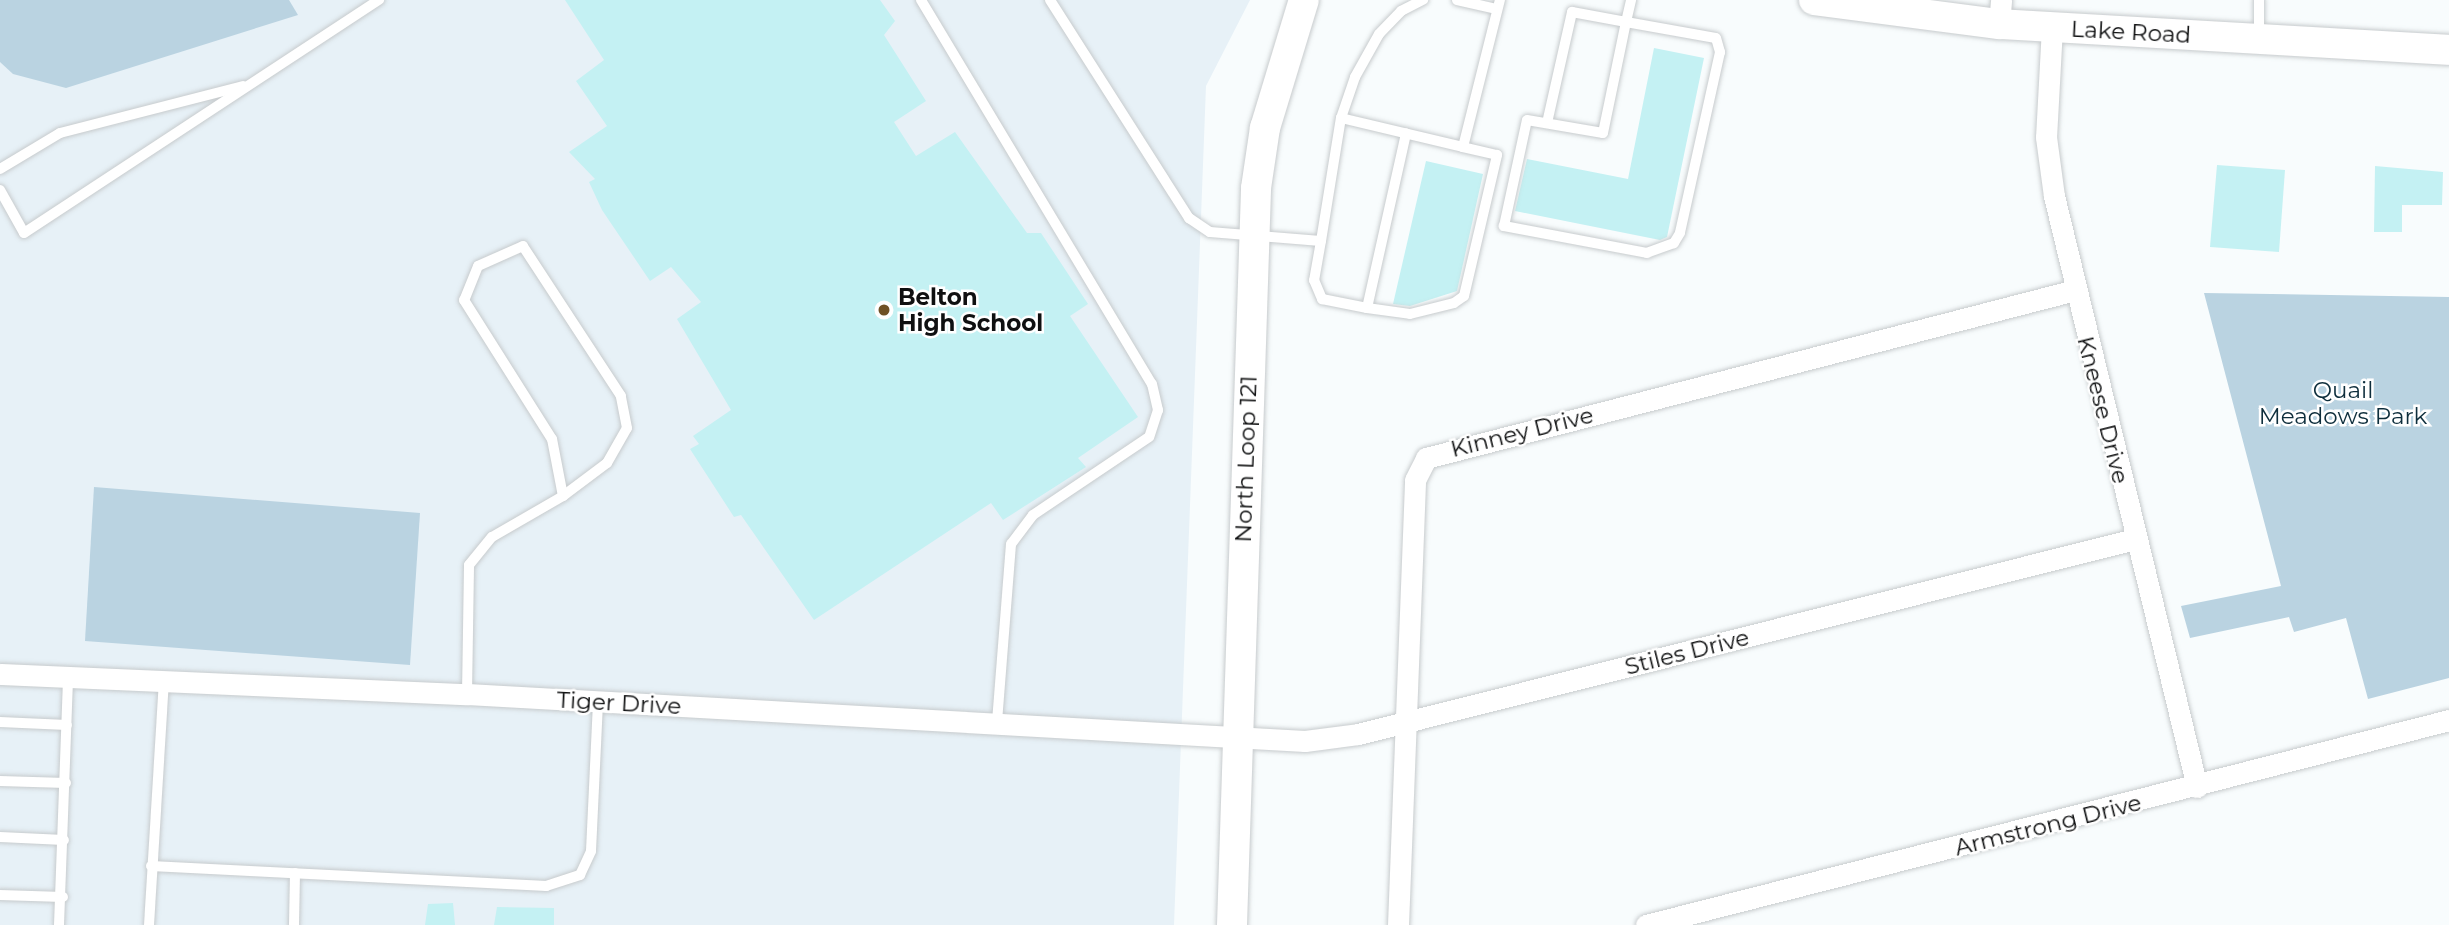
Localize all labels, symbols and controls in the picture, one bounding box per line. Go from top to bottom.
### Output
street label: Lake Road [2070,15,2192,49]
place label: Belton High School [898,283,1043,337]
marker: Belton High School [876,302,892,318]
street label: Kneese Drive [2071,333,2135,487]
street label: North Loop 121 [1229,375,1263,543]
park label: Quail Meadows Park [2259,376,2427,430]
street label: Kinney Drive [1448,401,1596,463]
street label: Stiles Drive [1622,623,1752,681]
street label: Tiger Drive [556,686,682,720]
street label: Armstrong Drive [1952,788,2144,862]

